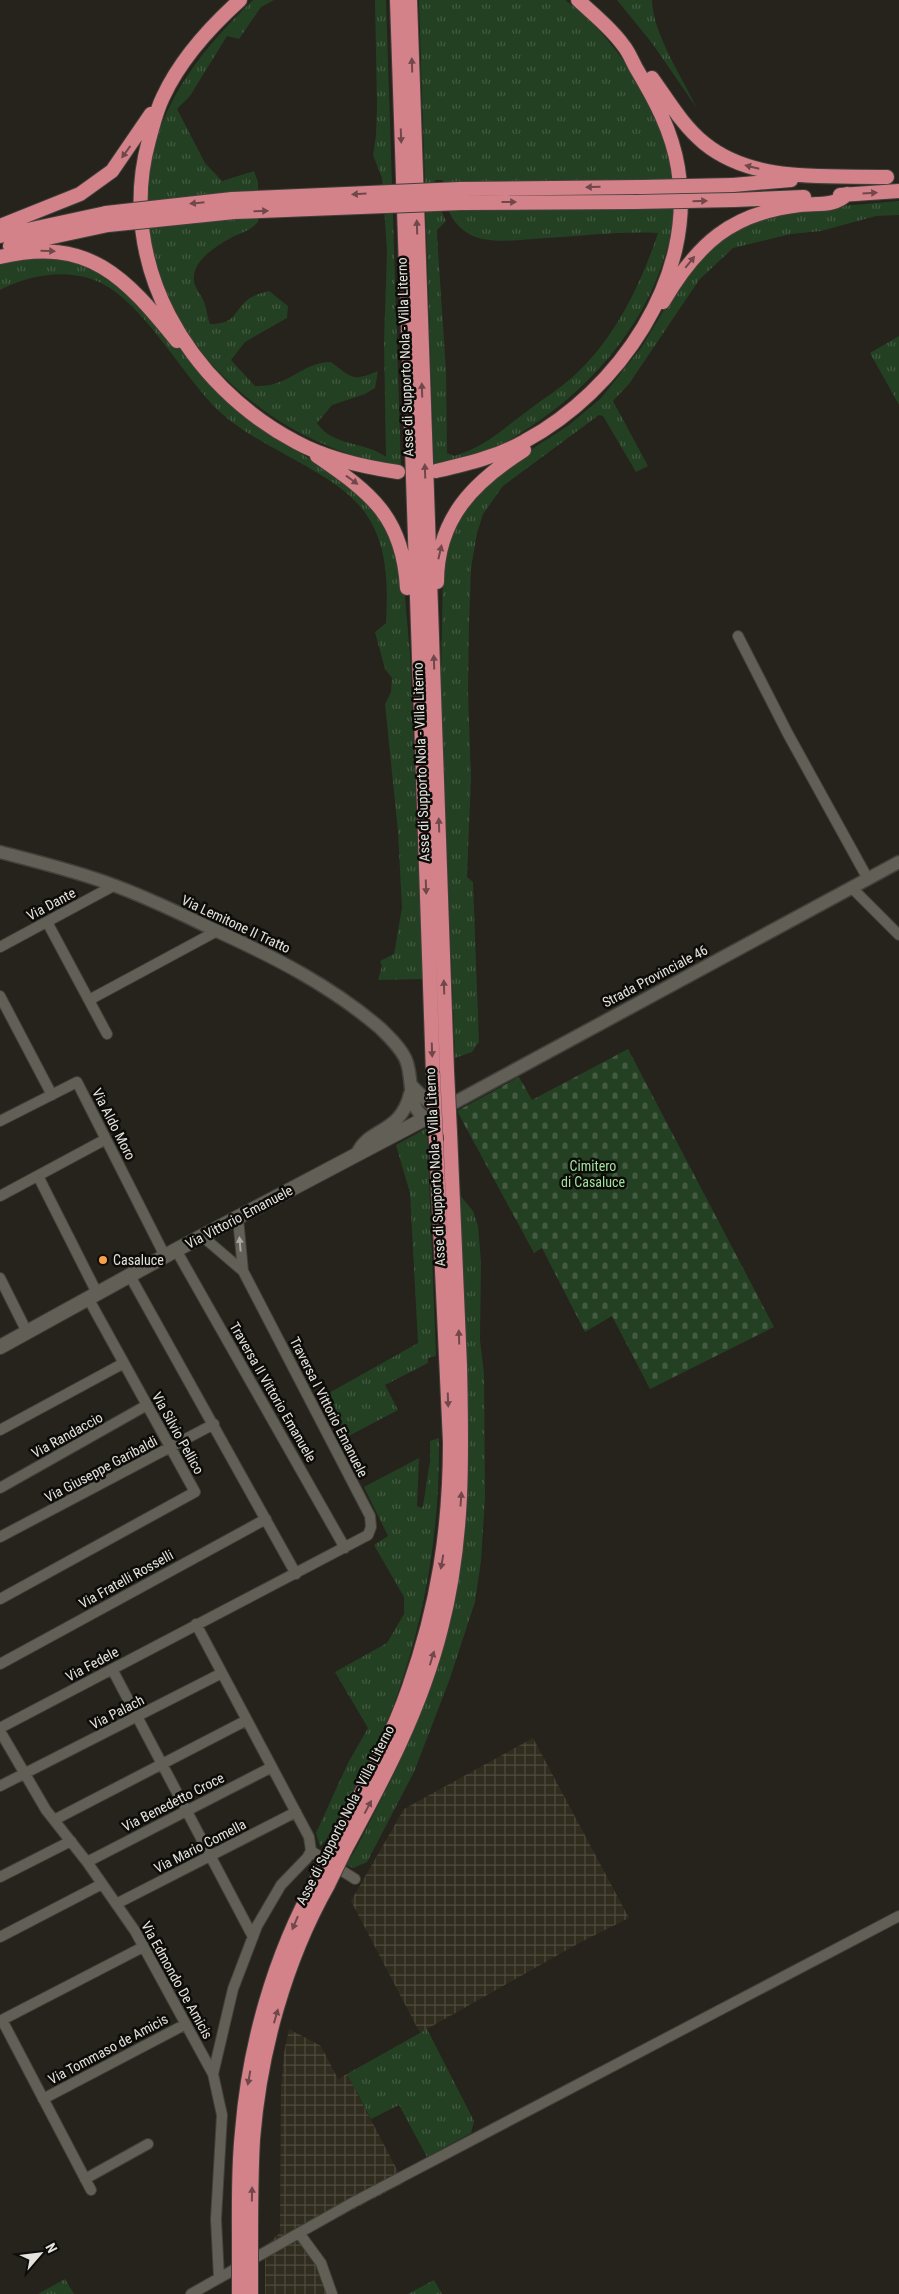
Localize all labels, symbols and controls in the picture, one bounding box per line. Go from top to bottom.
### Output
one-way arrow [408,57,416,73]
one-way arrow [398,128,406,144]
one-way arrow [121,145,131,159]
one-way arrow [744,163,759,171]
one-way arrow [585,183,601,191]
one-way arrow [863,189,879,197]
one-way arrow [351,190,367,198]
one-way arrow [692,196,708,204]
one-way arrow [502,198,518,206]
one-way arrow [188,199,204,207]
one-way arrow [253,206,269,214]
one-way arrow [413,219,421,235]
one-way arrow [40,247,56,255]
one-way arrow [684,256,695,269]
street label: Asse di Supporto Nola - Villa Literno [394,257,416,457]
one-way arrow [418,381,426,397]
one-way arrow [420,463,428,479]
one-way arrow [345,475,358,486]
one-way arrow [437,543,445,559]
one-way arrow [429,654,437,670]
street label: Asse di Supporto Nola - Villa Literno [410,662,432,862]
one-way arrow [435,817,443,833]
one-way arrow [422,880,430,896]
street label: Via Dante [24,884,79,924]
street label: Via Lemitone II Tratto [179,892,293,956]
street label: Strada Provinciale 46 [600,941,710,1011]
one-way arrow [440,979,448,995]
one-way arrow [428,1042,436,1058]
street label: Asse di Supporto Nola - Villa Literno [422,1067,448,1267]
street label: Via Aldo Moro [89,1086,139,1162]
park label: Cimitero di Casaluce [561,1158,625,1190]
street label: Via Vittorio Emanuele [183,1182,296,1252]
one-way arrow [236,1236,244,1252]
place label: Casaluce [113,1252,164,1268]
marker: Casaluce [97,1254,109,1266]
street label: Traversa II Vittorio Emanuele [226,1319,320,1465]
one-way arrow [454,1328,462,1344]
street label: Traversa I Vittorio Emanuele [287,1334,372,1480]
street label: Via Silvio Pellico [149,1389,207,1477]
one-way arrow [444,1392,452,1408]
street label: Via Randaccio [29,1409,105,1461]
street label: Via Giuseppe Garibaldi [42,1433,160,1505]
one-way arrow [457,1491,465,1507]
street label: Via Fratelli Rosselli [76,1546,176,1612]
one-way arrow [438,1554,446,1570]
street label: Via Fedele [63,1643,121,1685]
one-way arrow [429,1651,437,1666]
street label: Via Palach [87,1692,147,1732]
street label: Asse di Supporto Nola - Villa Literno [293,1723,397,1907]
street label: Via Benedetto Croce [119,1769,227,1835]
one-way arrow [364,1800,372,1815]
street label: Via Mario Comella [151,1816,249,1876]
one-way arrow [291,1916,299,1931]
street label: Via Edmondo De Amicis [138,1918,216,2042]
one-way arrow [272,2008,280,2023]
street label: Via Tommaso de Amicis [45,2011,171,2087]
one-way arrow [244,2071,252,2087]
one-way arrow [248,2185,256,2201]
north arrow [15,2229,65,2279]
text: N [42,2240,61,2255]

